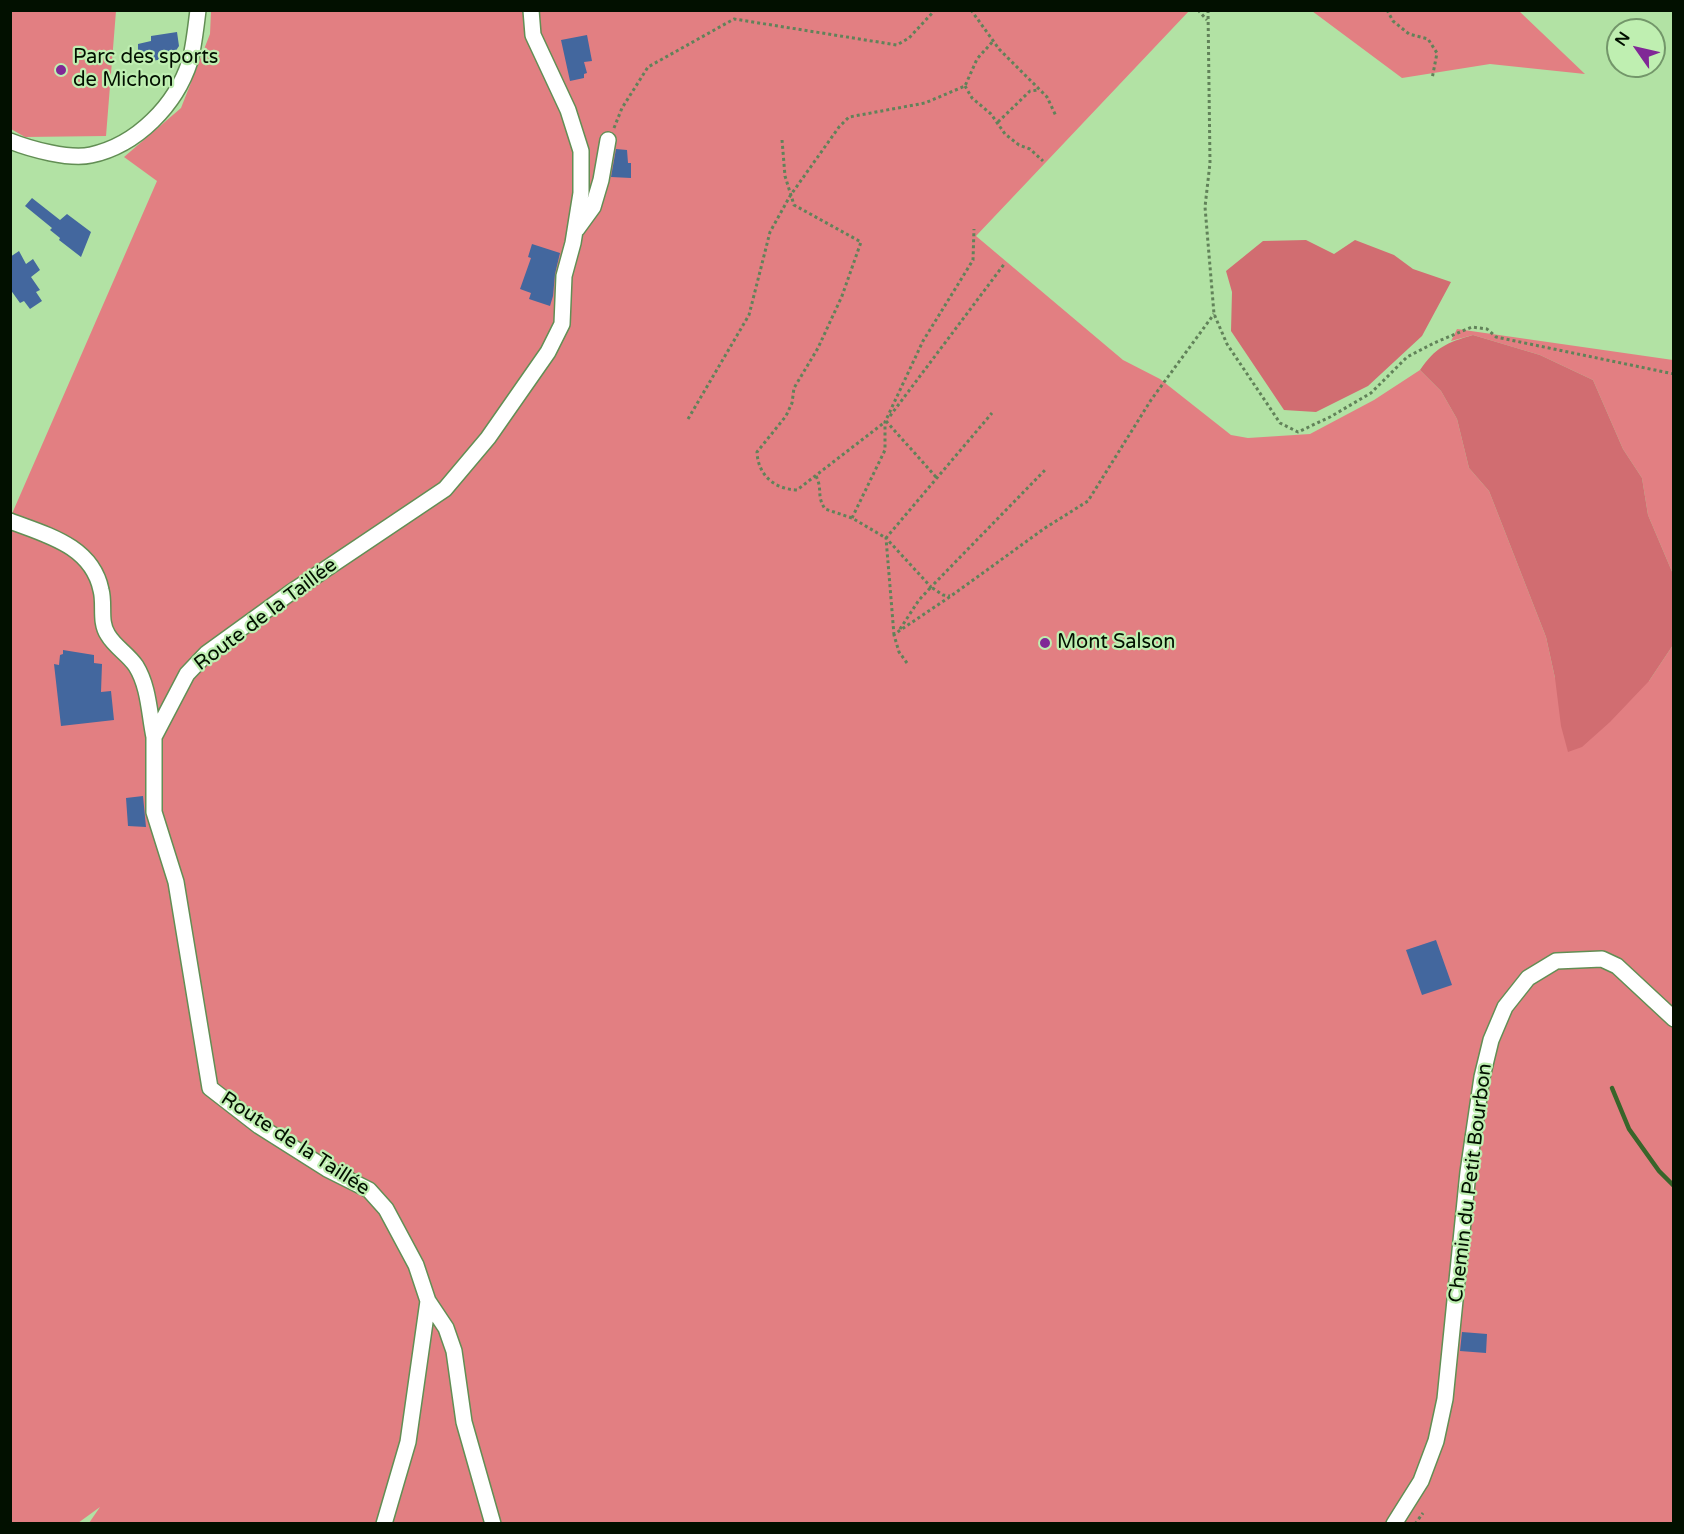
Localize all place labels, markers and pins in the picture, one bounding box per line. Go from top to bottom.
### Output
place label: Parc des sports de Michon [73,46,218,93]
marker: Parc des sports de Michon [54,63,68,77]
place label: Mont Salson [1057,631,1175,655]
marker: Mont Salson [1038,636,1052,650]

